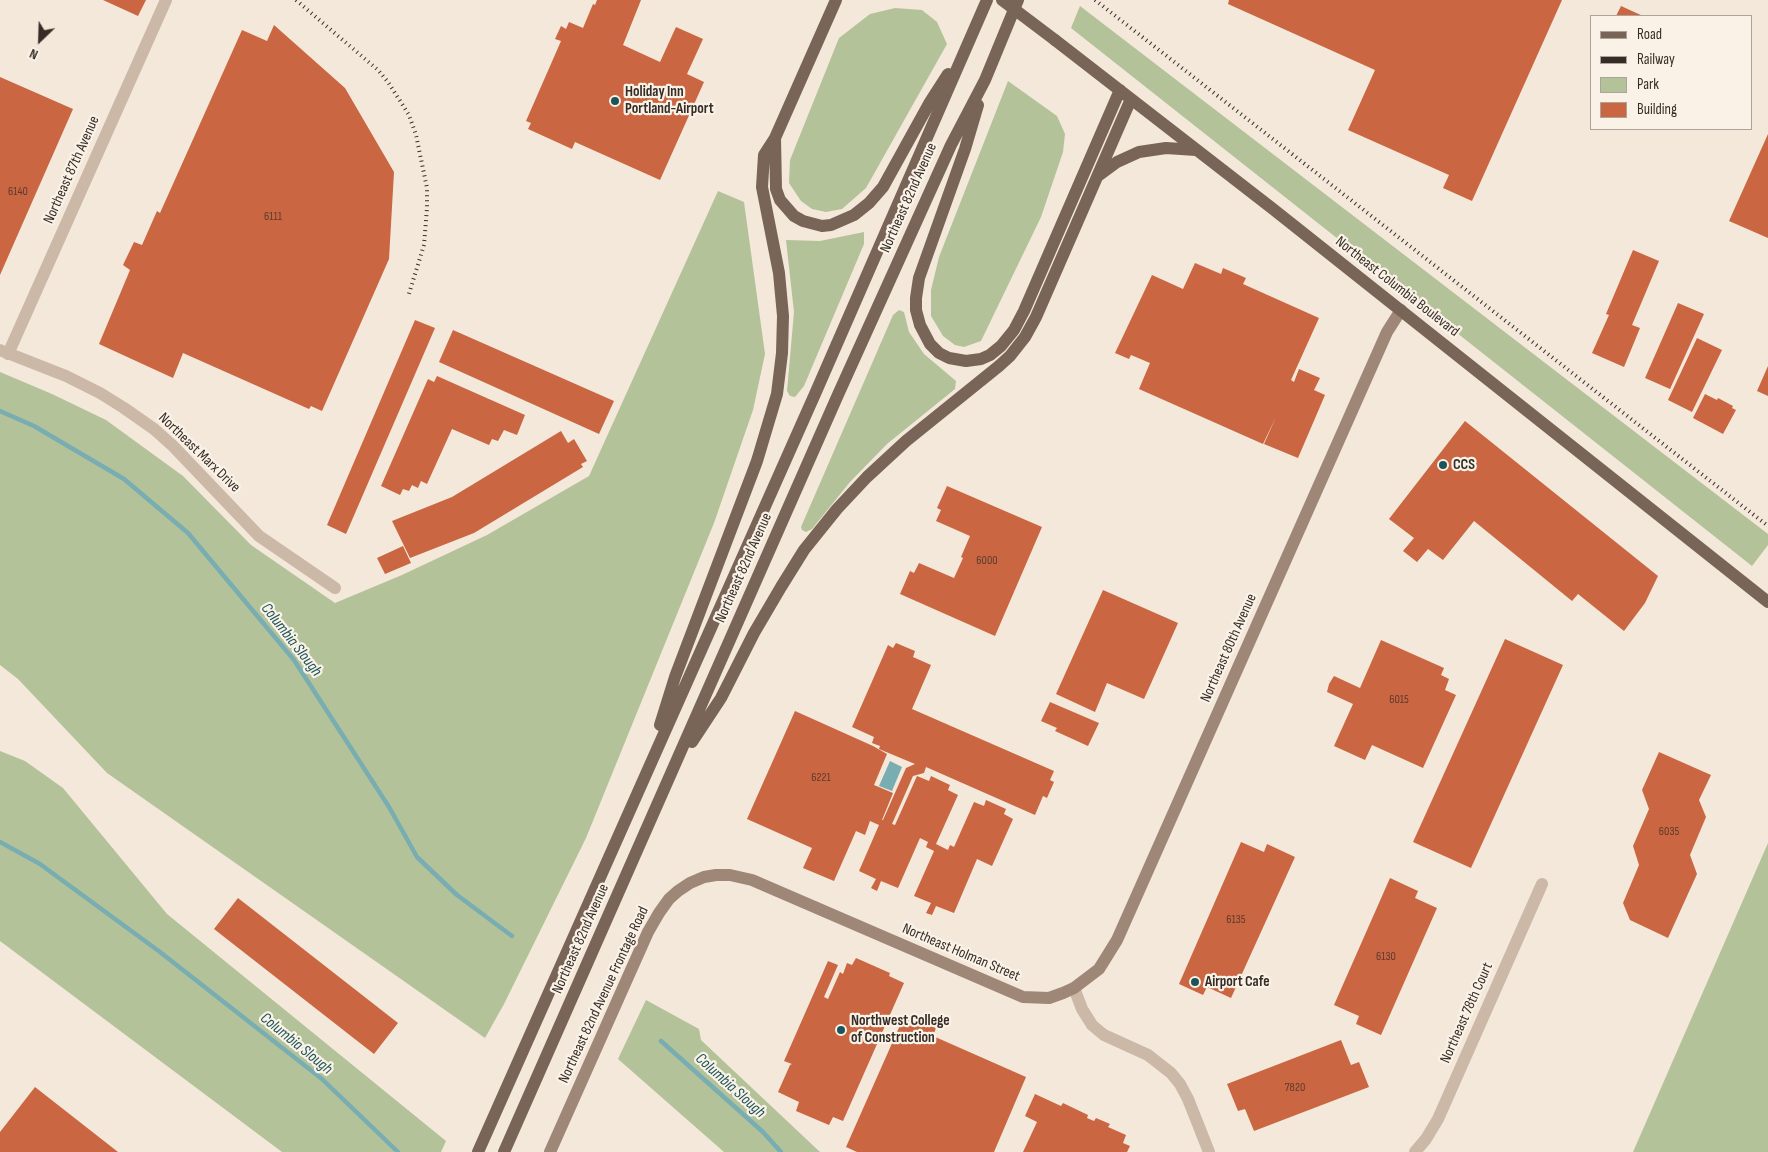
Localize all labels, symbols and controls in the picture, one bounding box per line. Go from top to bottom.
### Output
north arrow [15,15,65,65]
legend [1590,15,1753,130]
text: Road [1637,25,1662,44]
text: N [27,45,41,63]
text: Railway [1637,50,1675,69]
text: Park [1637,75,1659,94]
place label: Holiday Inn Portland-Airport [625,83,714,118]
marker: Holiday Inn Portland-Airport [609,95,621,107]
text: Building [1637,100,1677,119]
street label: Northeast 87th Avenue [40,113,104,227]
street label: Northeast 82nd Avenue [877,140,941,256]
house number: 6140 [8,185,28,199]
house number: 6111 [264,210,282,224]
street label: Northeast Columbia Boulevard [1331,233,1463,341]
street label: Northeast Marx Drive [154,409,244,497]
place label: CCS [1453,456,1475,474]
marker: CCS [1437,459,1449,471]
street label: Northeast 82nd Avenue [712,510,776,626]
house number: 6000 [976,554,998,568]
street label: Northeast 80th Avenue [1197,591,1261,705]
water label: Columbia Slough [256,600,326,680]
house number: 6015 [1389,693,1409,707]
house number: 6221 [811,771,831,785]
house number: 6035 [1659,825,1679,839]
street label: Northeast 82nd Avenue [549,881,613,997]
street label: Northeast 82nd Avenue Frontage Road [555,904,653,1086]
house number: 6135 [1226,913,1246,927]
street label: Northeast Holman Street [899,920,1023,986]
house number: 6130 [1376,950,1396,964]
street label: Northeast 78th Court [1437,960,1497,1066]
place label: Airport Cafe [1205,973,1270,991]
marker: Airport Cafe [1189,976,1201,988]
water label: Columbia Slough [256,1009,336,1079]
place label: Northwest College of Construction [851,1012,950,1047]
marker: Northwest College of Construction [835,1024,847,1036]
water label: Columbia Slough [691,1050,769,1122]
house number: 7820 [1285,1081,1305,1095]

